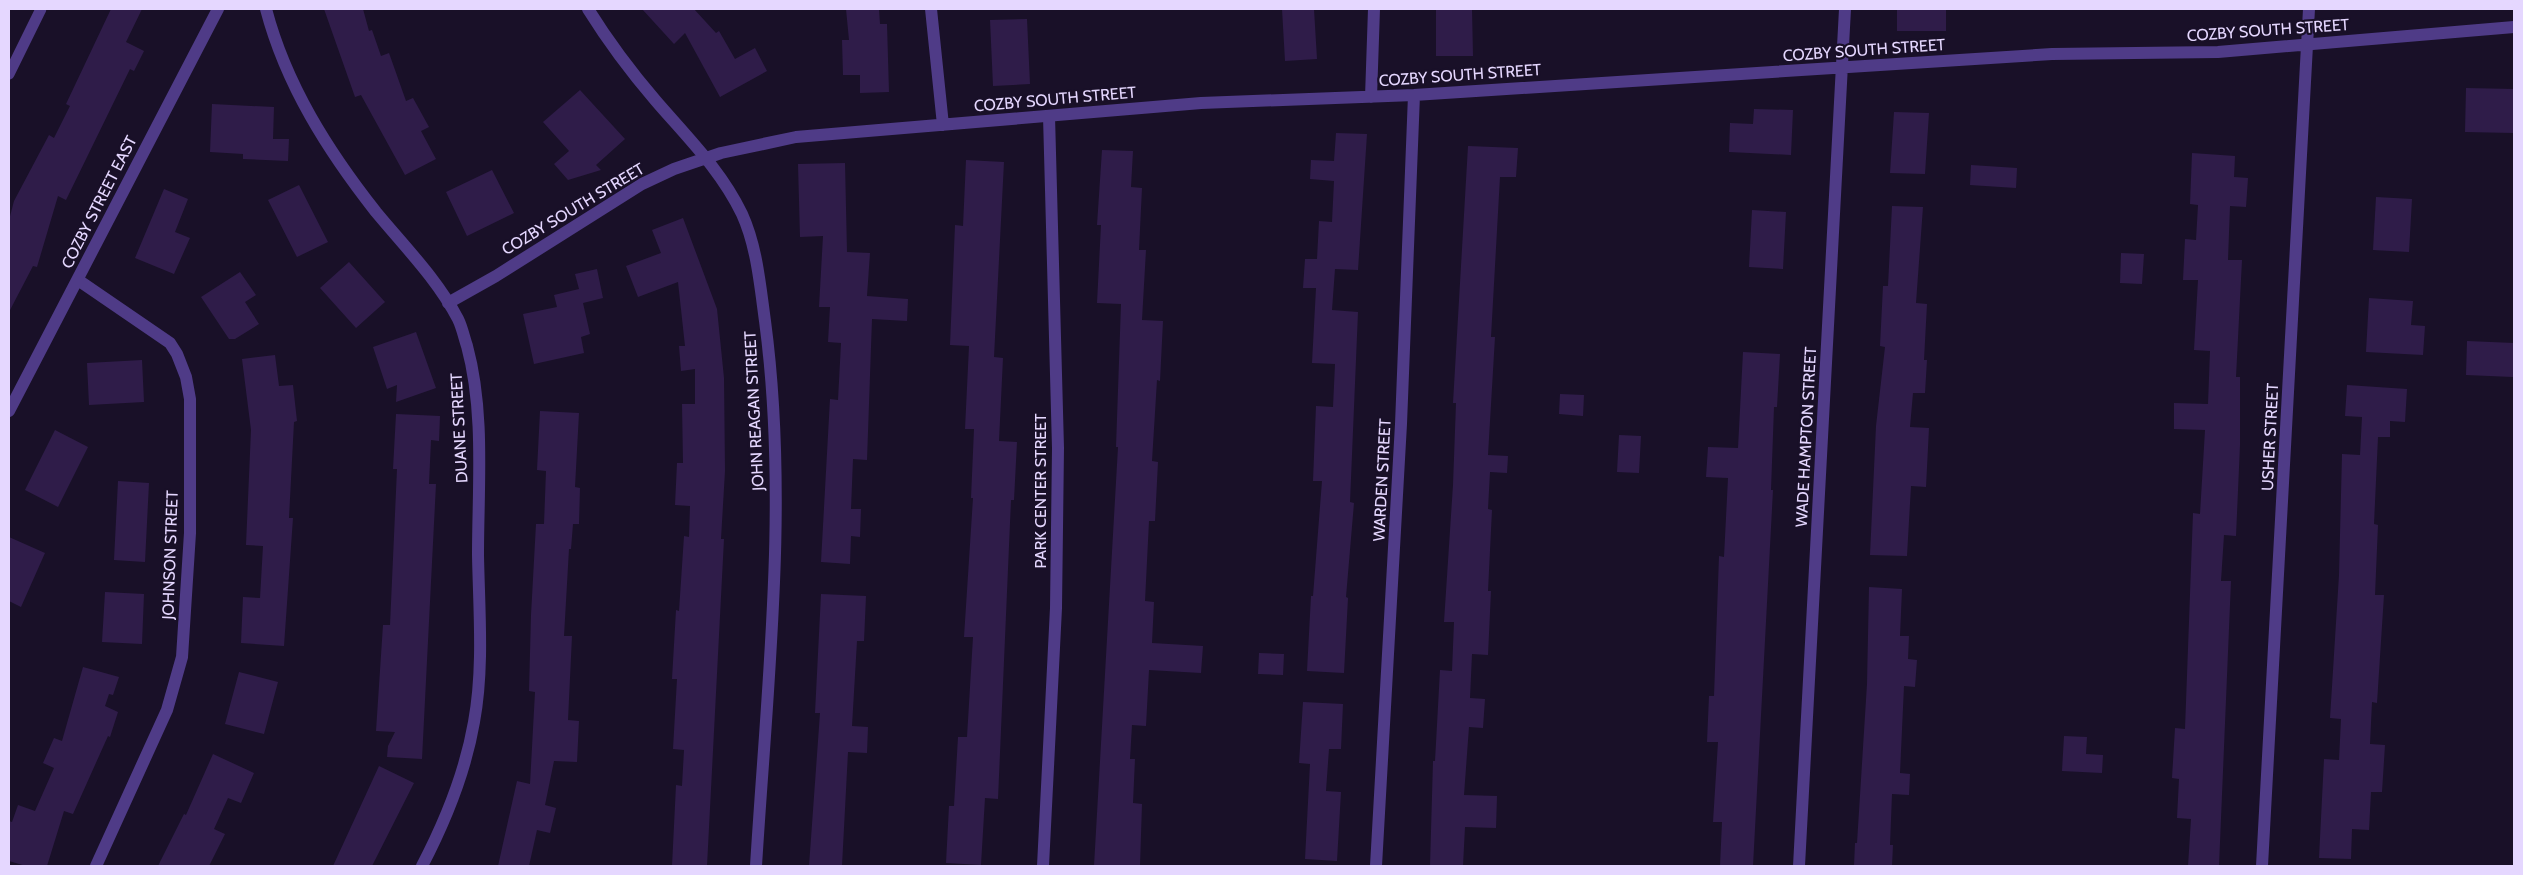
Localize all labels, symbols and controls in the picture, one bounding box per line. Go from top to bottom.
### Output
street label: COZBY SOUTH STREET [2186,15,2350,45]
street label: COZBY SOUTH STREET [1782,35,1946,65]
street label: COZBY SOUTH STREET [1378,60,1542,90]
street label: COZBY SOUTH STREET [973,82,1137,116]
street label: COZBY STREET EAST [57,132,141,271]
street label: COZBY SOUTH STREET [498,159,648,259]
street label: JOHN REAGAN STREET [740,330,768,492]
street label: WADE HAMPTON STREET [1792,346,1820,528]
street label: DUANE STREET [447,372,471,484]
street label: USHER STREET [2258,382,2282,491]
street label: PARK CENTER STREET [1031,413,1050,569]
street label: WARDEN STREET [1369,418,1395,542]
street label: JOHNSON STREET [158,490,182,621]

